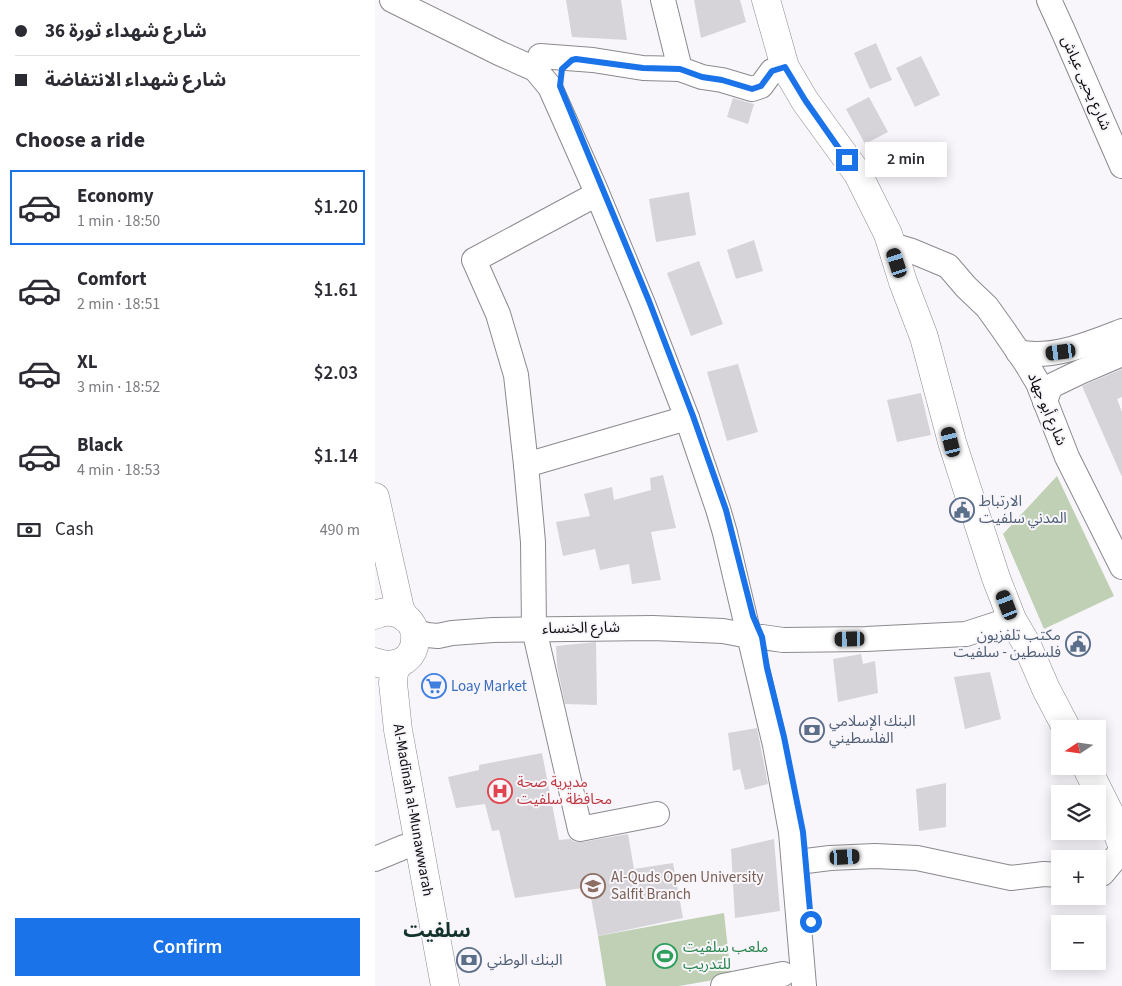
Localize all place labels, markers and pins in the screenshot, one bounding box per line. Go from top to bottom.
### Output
place label: الارتباط المدني سلفيت [979,491,1067,529]
public building icon: الارتباط المدني سلفيت [949,497,975,523]
place label: مكتب تلفزيون فلسطين - سلفيت [954,625,1061,663]
public building icon: مكتب تلفزيون فلسطين - سلفيت [1065,631,1091,657]
supermarket icon: Loay Market [421,673,447,699]
place label: Loay Market [451,676,527,697]
place label: البنك الإسلامي الفلسطيني [829,711,916,749]
bank icon: البنك الإسلامي الفلسطيني [799,717,825,743]
place label: مديرية صحة محافظة سلفيت [517,772,612,810]
hospital icon: مديرية صحة محافظة سلفيت [487,778,513,804]
place label: Al-Quds Open University Salfit Branch [611,867,763,905]
school or university icon: Al-Quds Open University Salfit Branch [580,873,606,899]
place label: ملعب سلفيت للتدريب [683,937,768,975]
sports icon: ملعب سلفيت للتدريب [652,943,678,969]
bank icon: البنك الوطني [456,947,482,973]
place label: البنك الوطني [487,950,562,971]

